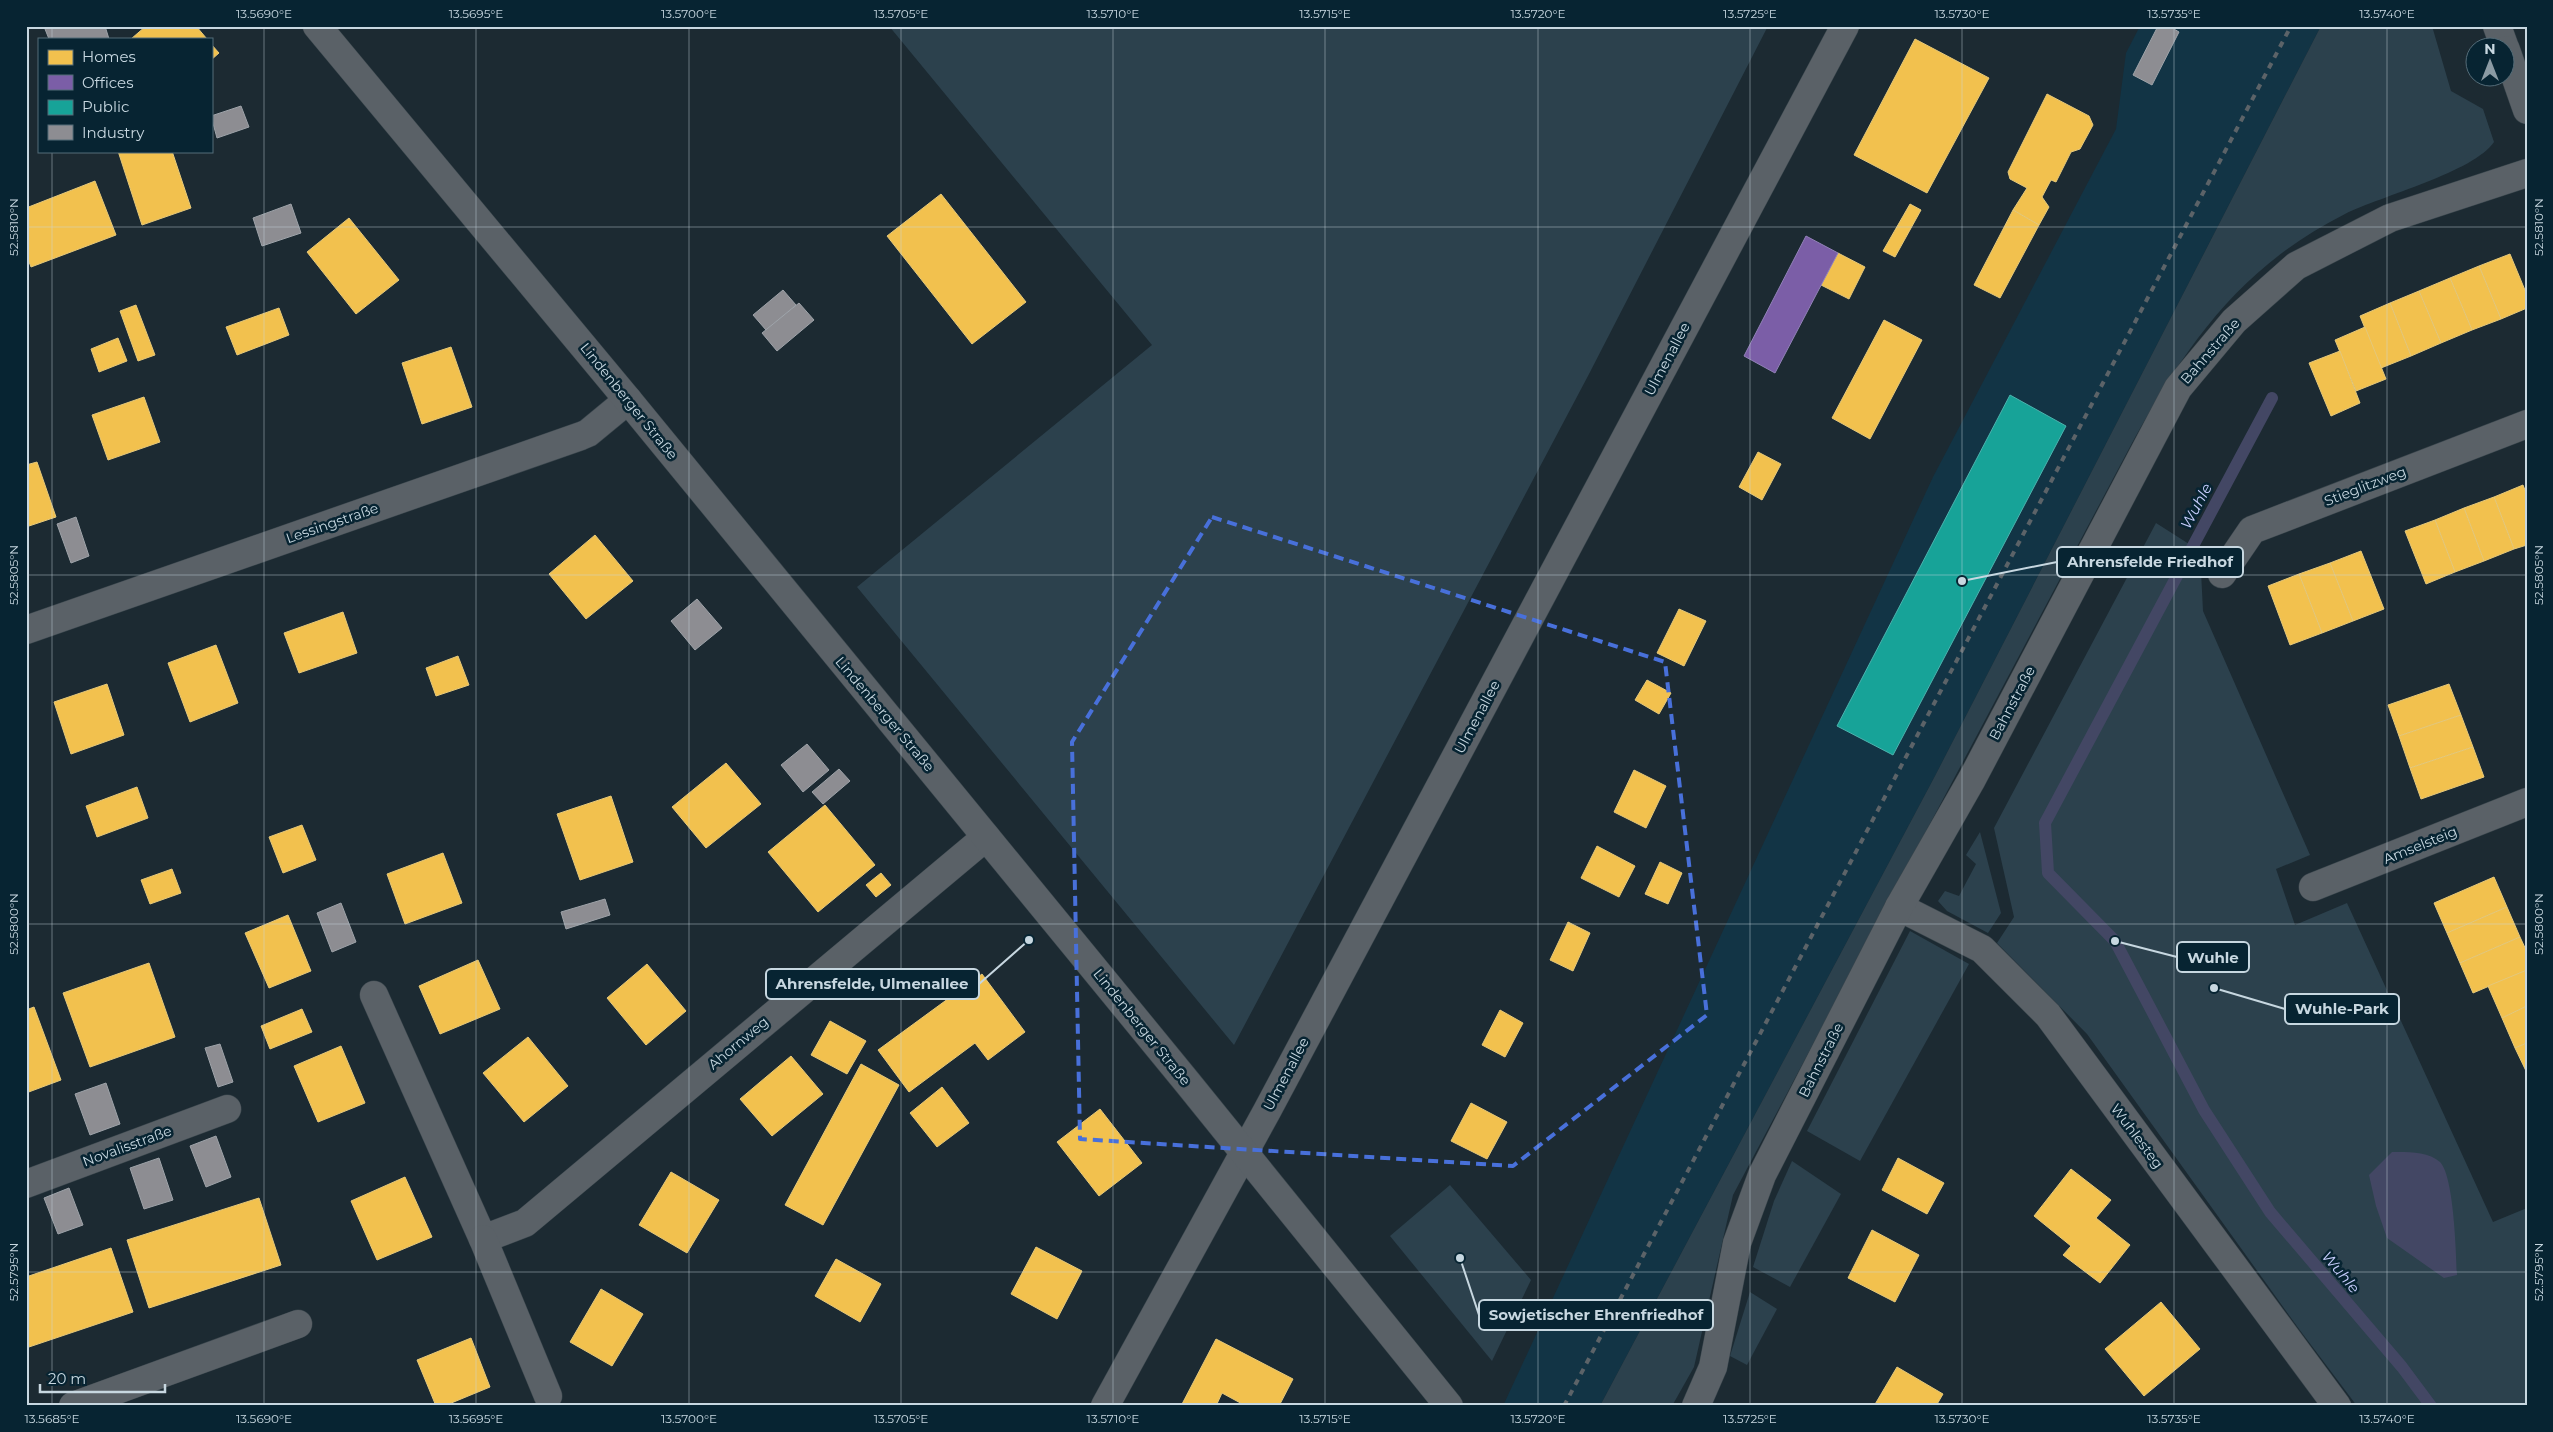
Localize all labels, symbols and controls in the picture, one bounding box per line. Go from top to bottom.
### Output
text: 13.5690°E [236,6,292,21]
text: 13.5695°E [449,6,503,21]
text: 13.5700°E [661,6,717,21]
text: 13.5705°E [874,6,928,21]
text: 13.5710°E [1087,6,1139,21]
text: 13.5715°E [1299,6,1351,21]
text: 13.5720°E [1510,6,1566,21]
text: 13.5725°E [1723,6,1777,21]
text: 13.5730°E [1934,6,1990,21]
text: 13.5735°E [2147,6,2201,21]
text: 13.5740°E [2359,6,2415,21]
legend [38,38,212,152]
north arrow [2466,38,2516,88]
text: N [2484,40,2496,58]
text: Homes [82,47,136,66]
text: Offices [82,73,134,92]
text: Public [82,97,130,116]
text: Industry [82,123,145,142]
text: 52.5810°N [6,198,21,256]
text: 52.5810°N [2531,198,2546,256]
street label: Bahnstraße [2177,314,2243,388]
street label: Ulmenallee [1640,319,1694,399]
street label: Lindenberger Straße [576,339,682,463]
street label: Stieglitzweg [2321,462,2409,510]
water label: Wuhle [2176,480,2216,532]
street label: Lessingstraße [283,499,381,547]
text: 52.5805°N [6,545,21,605]
text: 52.5805°N [2531,545,2546,605]
callout: Ahrensfelde Friedhof [2057,547,2243,577]
text: Ahrensfelde Friedhof [2066,552,2234,571]
street label: Lindenberger Straße [831,653,939,775]
street label: Bahnstraße [1985,663,2039,743]
street label: Ulmenallee [1450,677,1504,757]
street label: Amselsteig [2380,822,2460,868]
text: 52.5800°N [6,893,21,955]
text: 52.5800°N [2531,893,2546,955]
callout: Wuhle [2177,942,2249,972]
text: Wuhle [2187,948,2239,967]
street label: Lindenberger Straße [1089,965,1195,1089]
callout: Ahrensfelde, Ulmenallee [766,969,979,999]
text: Ahrensfelde, Ulmenallee [775,974,968,993]
callout: Wuhle-Park [2285,994,2399,1024]
text: Wuhle-Park [2295,999,2389,1018]
street label: Ahornweg [704,1013,772,1073]
street label: Bahnstraße [1795,1020,1847,1100]
street label: Ulmenallee [1259,1034,1313,1114]
street label: Wuhlesteg [2107,1100,2167,1172]
street label: Novalisstraße [80,1122,174,1170]
text: 52.5795°N [6,1243,21,1301]
text: 52.5795°N [2531,1243,2546,1301]
water label: Wuhle [2318,1247,2364,1297]
callout: Sowjetischer Ehrenfriedhof [1479,1300,1713,1330]
text: Sowjetischer Ehrenfriedhof [1489,1305,1705,1324]
scale bar [40,1362,165,1394]
text: 20 m [48,1369,86,1388]
text: 13.5685°E [24,1411,80,1426]
text: 13.5690°E [236,1411,292,1426]
text: 13.5695°E [449,1411,503,1426]
text: 13.5700°E [661,1411,717,1426]
text: 13.5705°E [874,1411,928,1426]
text: 13.5710°E [1087,1411,1139,1426]
text: 13.5715°E [1299,1411,1351,1426]
text: 13.5720°E [1510,1411,1566,1426]
text: 13.5725°E [1723,1411,1777,1426]
text: 13.5730°E [1934,1411,1990,1426]
text: 13.5735°E [2147,1411,2201,1426]
text: 13.5740°E [2359,1411,2415,1426]

